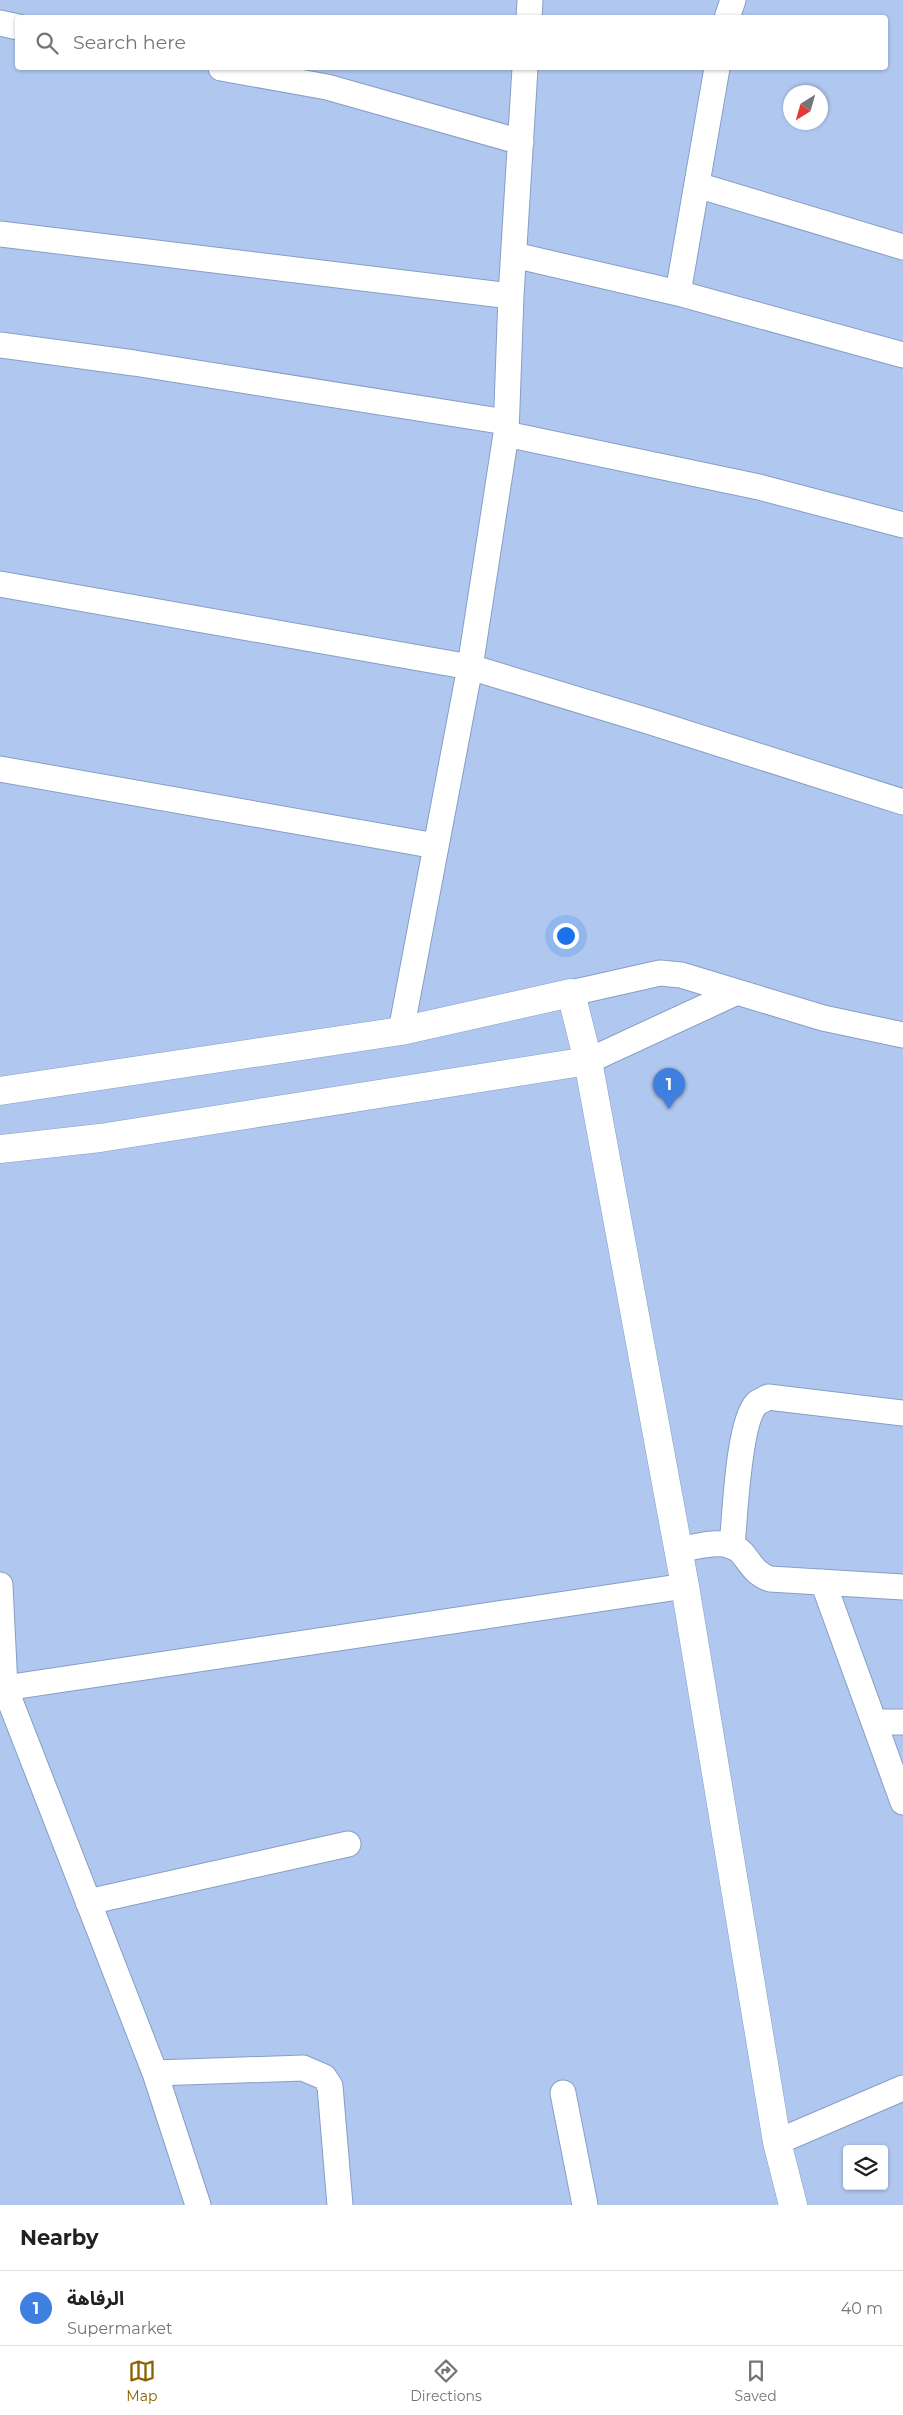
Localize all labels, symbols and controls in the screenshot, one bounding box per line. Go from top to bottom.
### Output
search box [15,15,888,70]
icon: search [33,29,61,57]
text: Search here [73,31,186,54]
north arrow [783,85,828,130]
your location [553,923,579,949]
pin: 1 [653,1068,685,1109]
map controls [843,2145,888,2190]
button: layers [843,2145,888,2190]
text: Nearby [20,2225,99,2250]
text: الرفاهة [67,2287,124,2310]
text: 1 [33,2299,39,2318]
text: 40 m [841,2299,883,2318]
text: Supermarket [67,2319,173,2338]
tab: Map [126,2357,157,2405]
tab: Directions [410,2357,482,2405]
tab: Saved [735,2357,777,2405]

